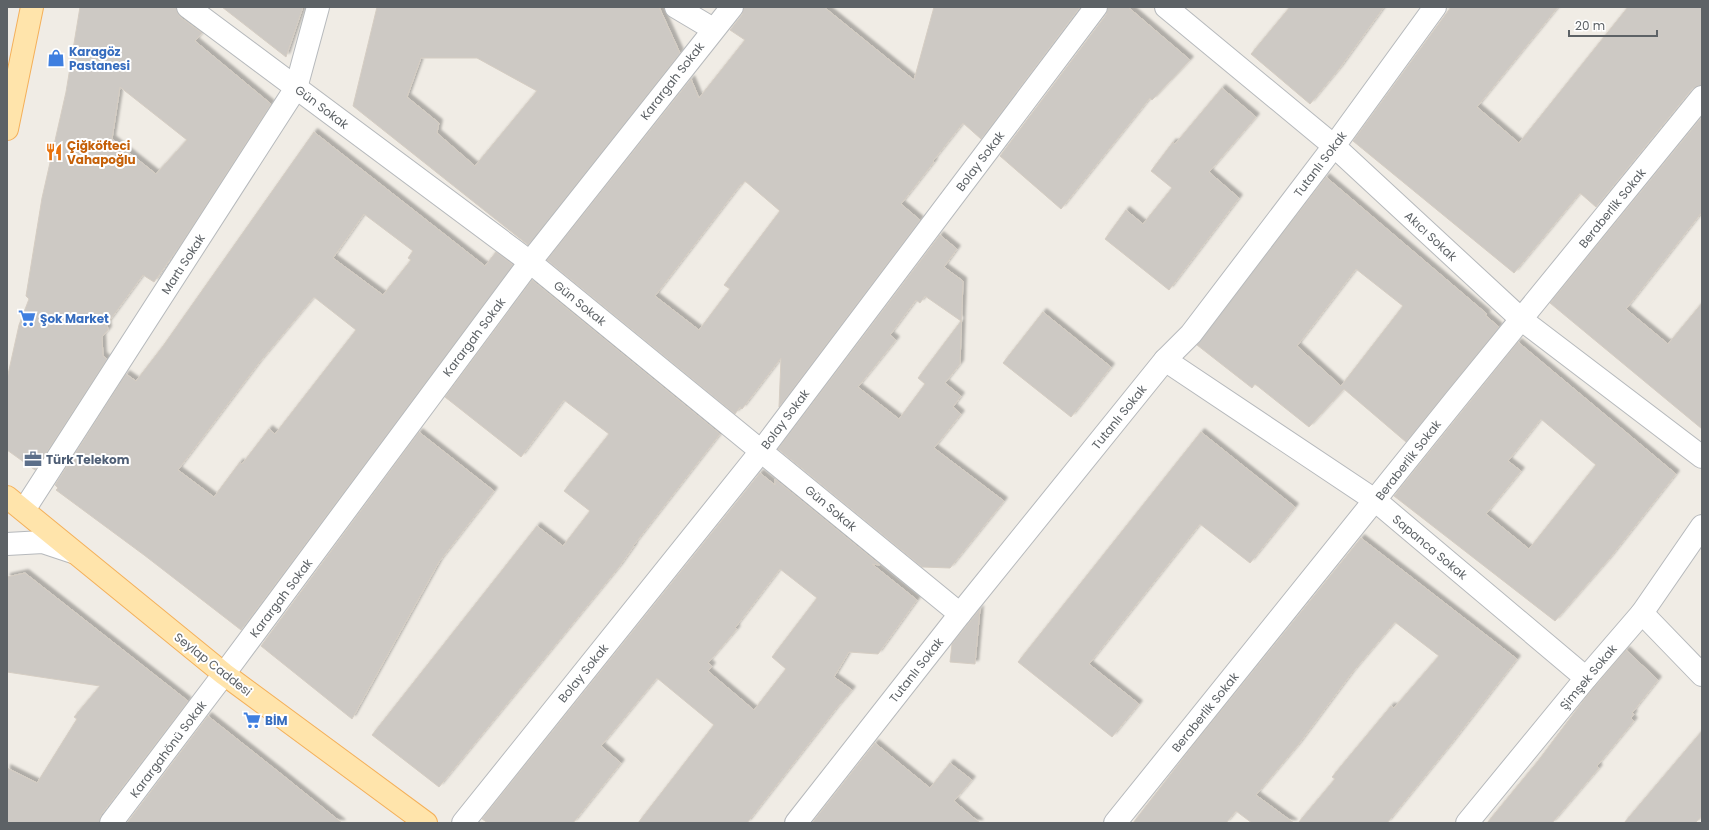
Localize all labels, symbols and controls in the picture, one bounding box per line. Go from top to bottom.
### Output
scale bar [1569,12,1657,38]
text: 20 m [1575,17,1605,34]
street label: Karargah Sokak [636,38,708,124]
place label: Karagöz Pastanesi [69,43,130,74]
shop icon: Karagöz Pastanesi [46,48,66,68]
street label: Gün Sokak [292,81,353,133]
street label: Bolay Sokak [952,127,1009,195]
street label: Tutanlı Sokak [1290,127,1351,201]
place label: Çiğköfteci Vahapoğlu [67,137,136,168]
restaurant icon: Çiğköfteci Vahapoğlu [44,142,64,162]
street label: Beraberlik Sokak [1575,164,1650,251]
street label: Akıcı Sokak [1401,207,1461,265]
street label: Martı Sokak [157,230,209,297]
street label: Gün Sokak [550,277,610,330]
street label: Karargah Sokak [439,293,510,380]
supermarket icon: Şok Market [17,308,37,328]
place label: Şok Market [40,310,109,327]
street label: Tutanlı Sokak [1088,380,1151,453]
street label: Bolay Sokak [757,385,814,453]
street label: Beraberlik Sokak [1371,416,1445,504]
office icon: Türk Telekom [23,449,43,469]
place label: Türk Telekom [46,451,130,468]
street label: Gün Sokak [801,481,861,535]
street label: Sapanca Sokak [1389,511,1472,584]
street label: Karargah Sokak [246,554,317,641]
street label: Seylap Caddesi [171,628,255,700]
street label: Tutanlı Sokak [885,633,947,706]
street label: Bolay Sokak [554,639,613,706]
street label: Şimşek Sokak [1556,640,1621,713]
street label: Beraberlik Sokak [1168,668,1243,755]
street label: Karargahönü Sokak [126,696,211,801]
supermarket icon: BİM [242,710,262,730]
place label: BİM [265,712,287,729]

